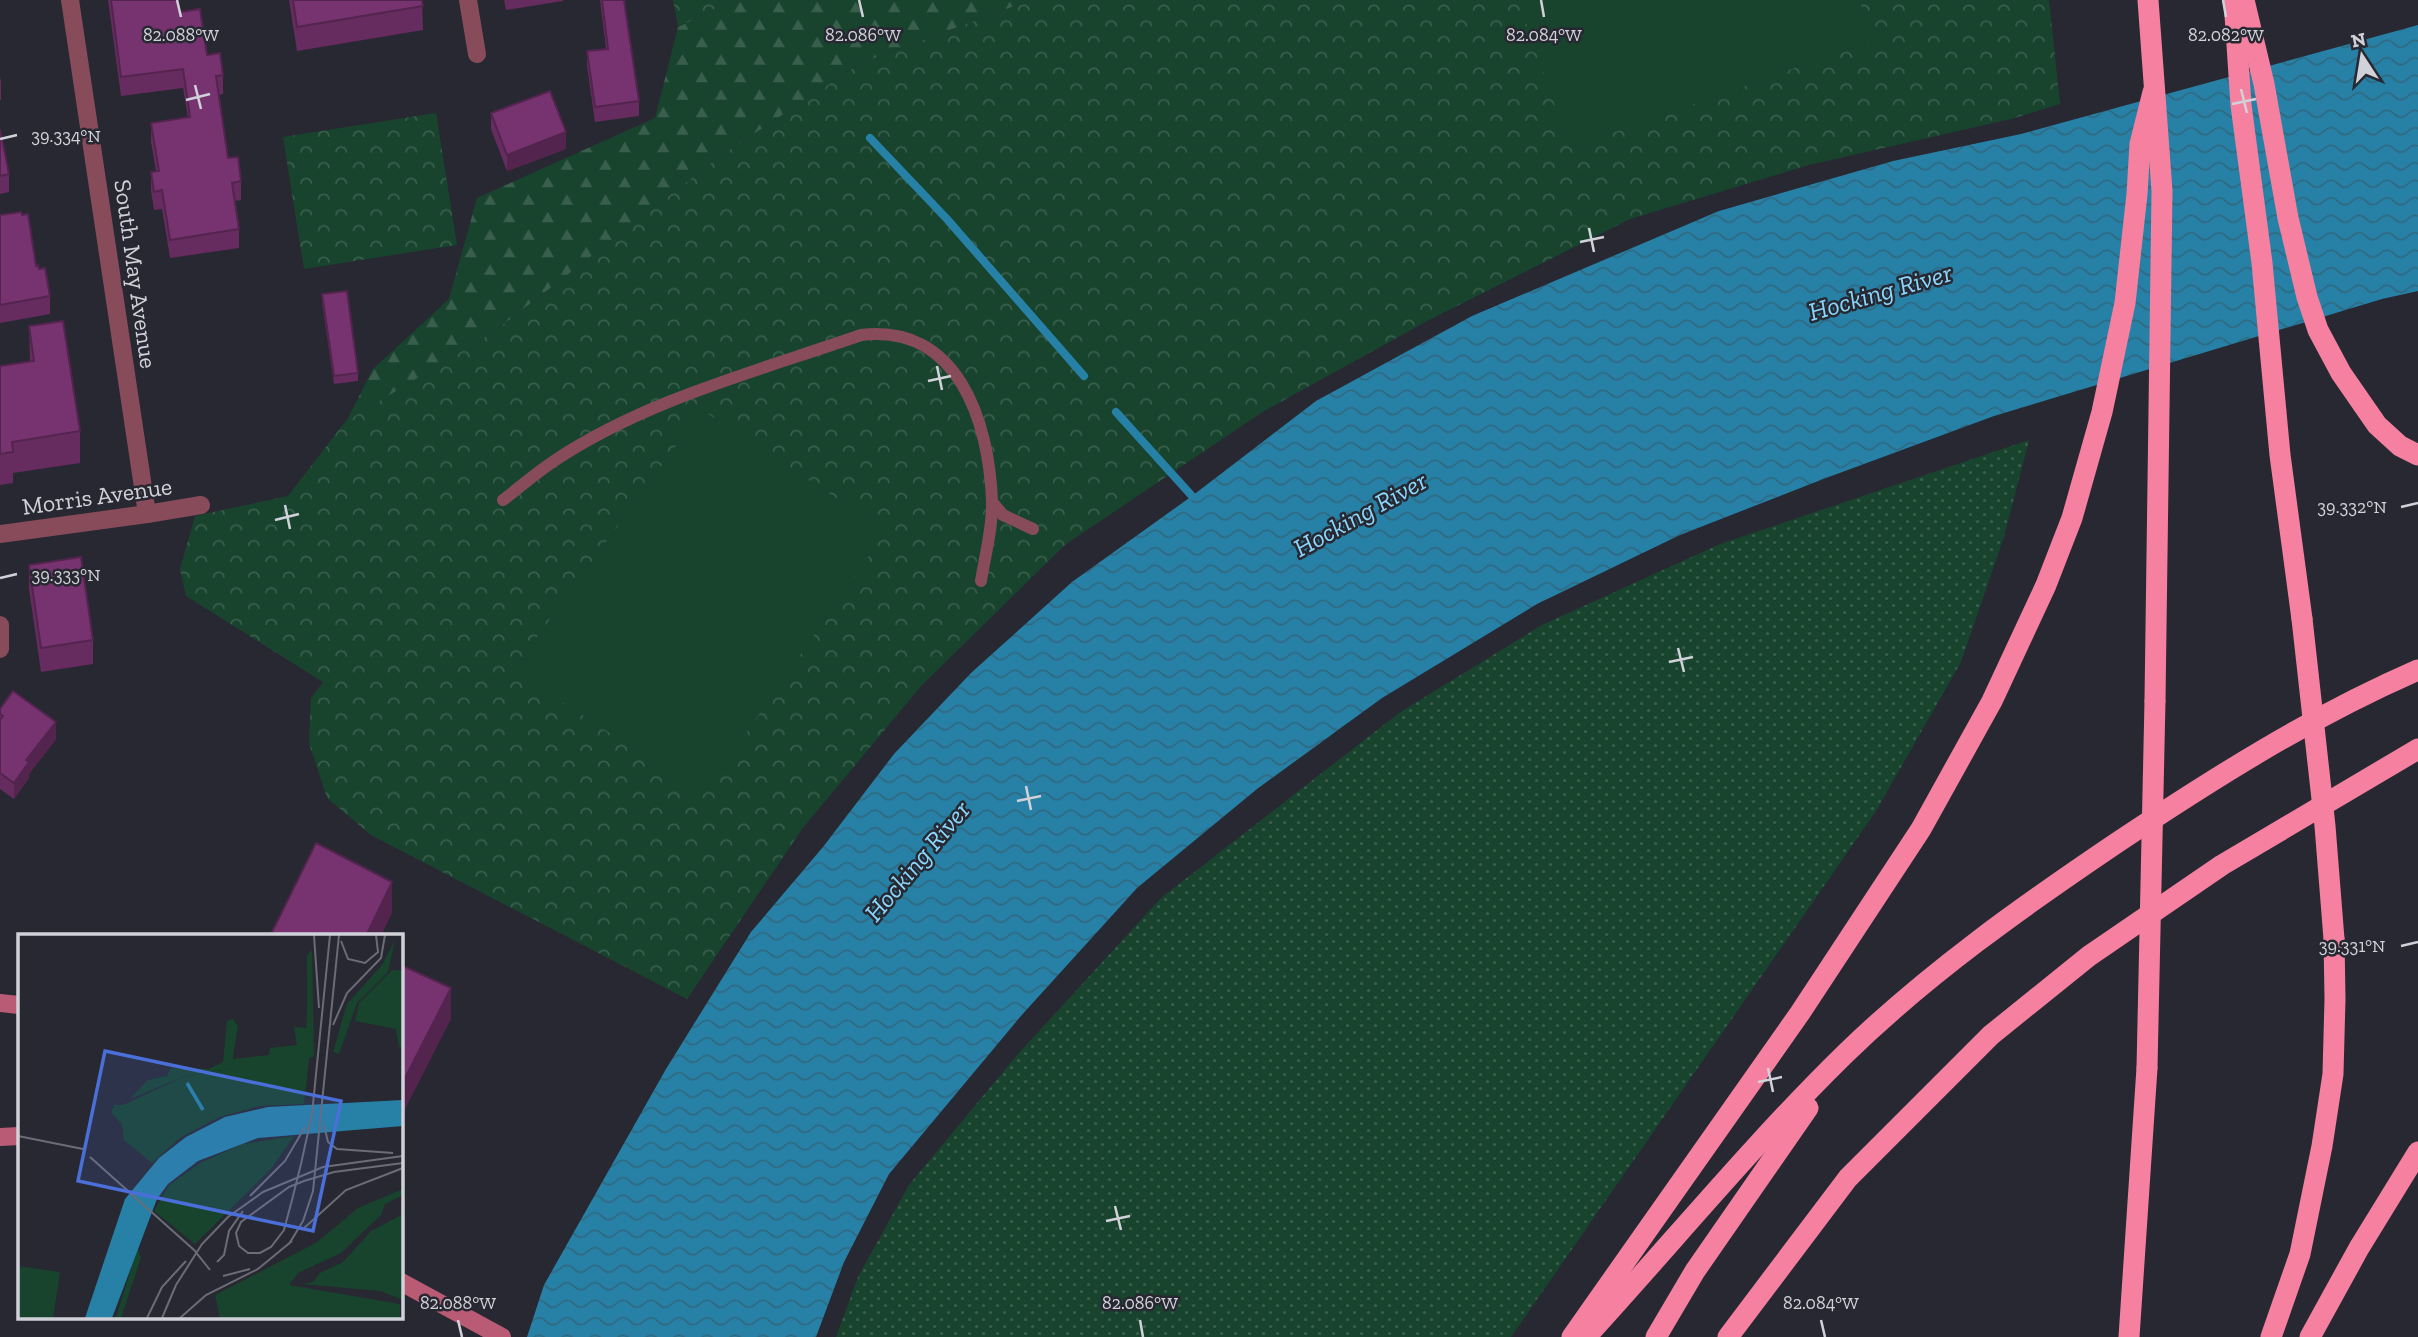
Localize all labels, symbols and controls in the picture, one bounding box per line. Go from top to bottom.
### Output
north arrow [2327,21,2397,91]
text: 82.088°W [143,24,219,46]
text: 82.086°W [825,24,901,46]
text: 82.084°W [1506,24,1582,46]
text: 82.082°W [2188,24,2264,46]
text: N [2349,27,2368,53]
text: 39.334°N [31,125,101,147]
street label: South May Avenue [108,178,164,370]
water label: Hocking River [1805,256,1955,328]
water label: Hocking River [1288,464,1432,564]
street label: Morris Avenue [20,471,174,521]
text: 39.332°N [2317,496,2387,518]
text: 39.333°N [32,564,100,586]
water label: Hocking River [857,794,977,928]
inset map [18,934,402,1320]
text: 39.331°N [2319,935,2385,957]
text: 82.088°W [420,1292,496,1314]
text: 82.086°W [1102,1292,1178,1314]
text: 82.084°W [1783,1292,1859,1314]

